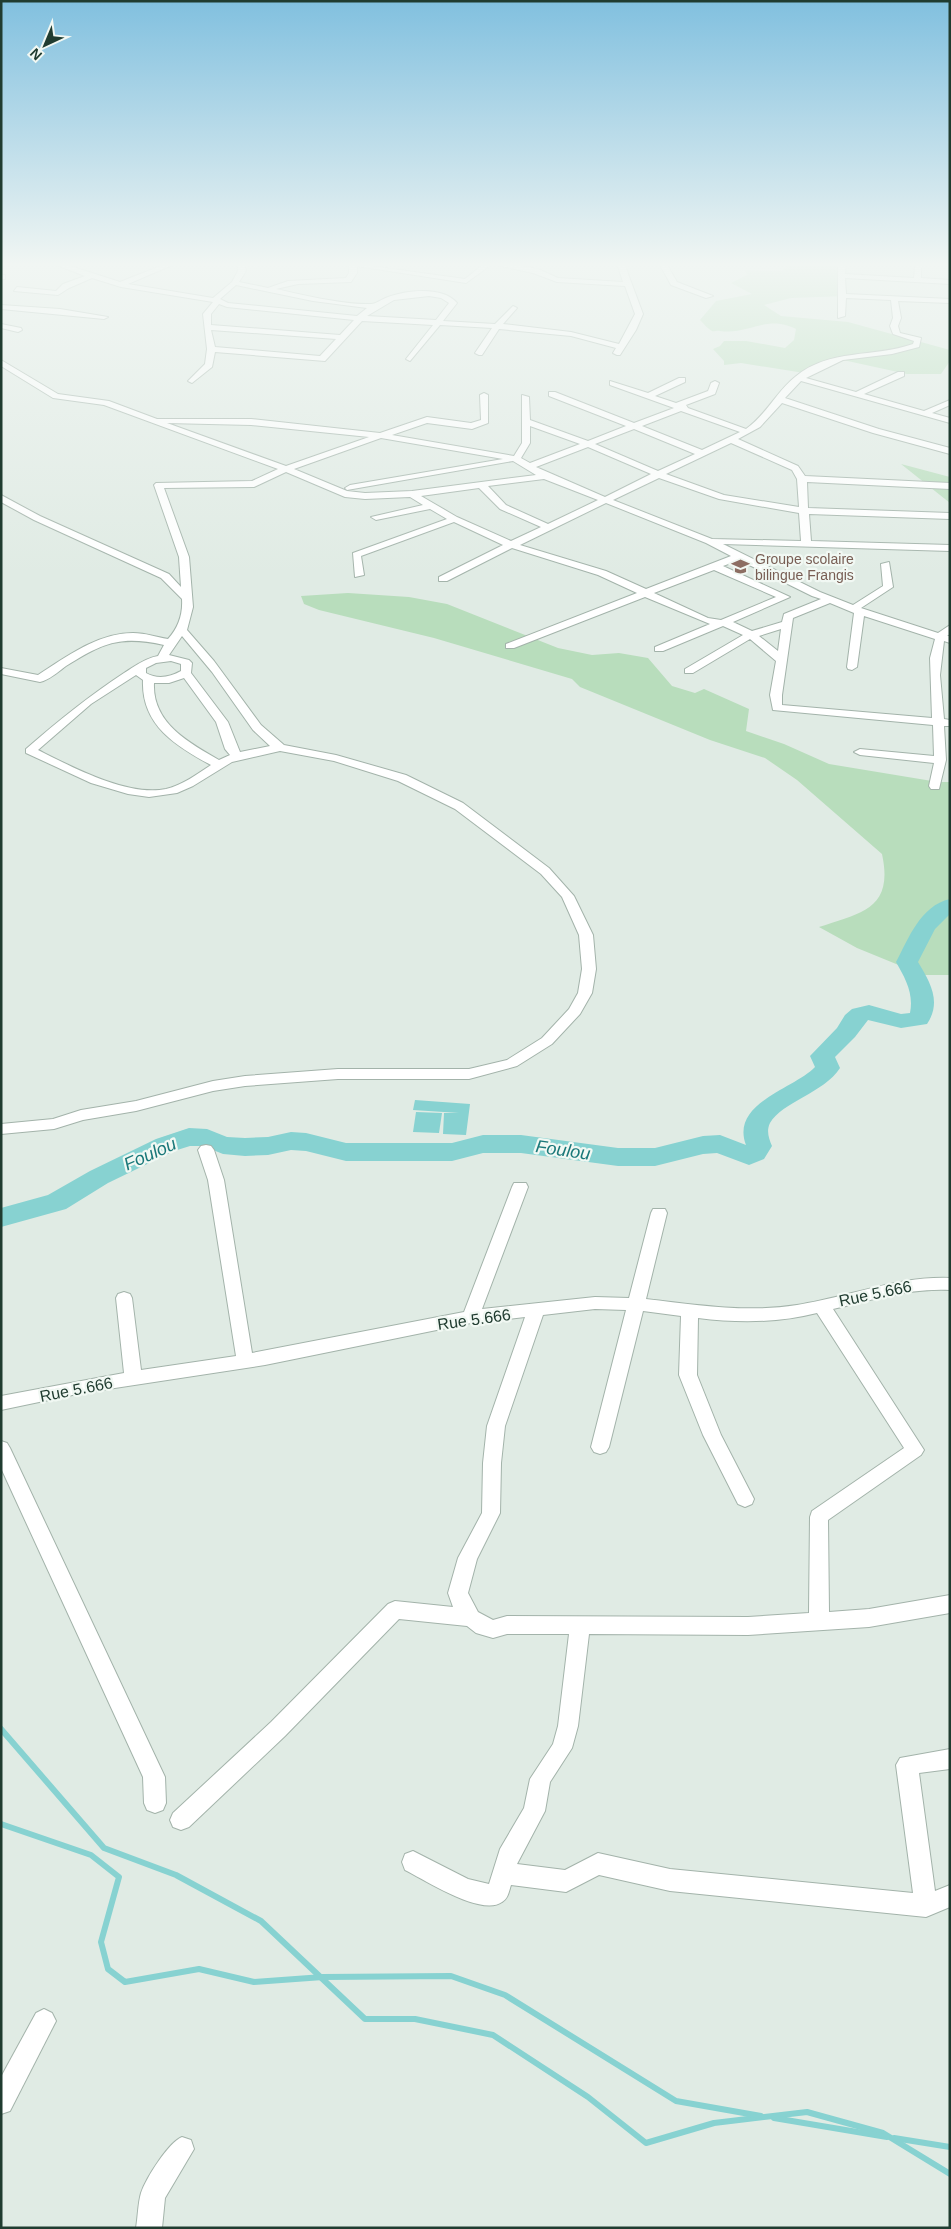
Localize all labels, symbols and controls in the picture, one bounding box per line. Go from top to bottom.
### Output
north arrow [20,20,70,70]
text: N [27,45,45,64]
place label: Groupe scolaire bilingue Frangis [755,551,854,583]
school or university icon: Groupe scolaire bilingue Frangis [731,557,751,577]
water label: Foulou [121,1134,179,1174]
water label: Foulou [534,1136,592,1164]
street label: Rue 5.666 [837,1277,913,1309]
street label: Rue 5.666 [436,1306,512,1333]
street label: Rue 5.666 [38,1374,114,1405]

